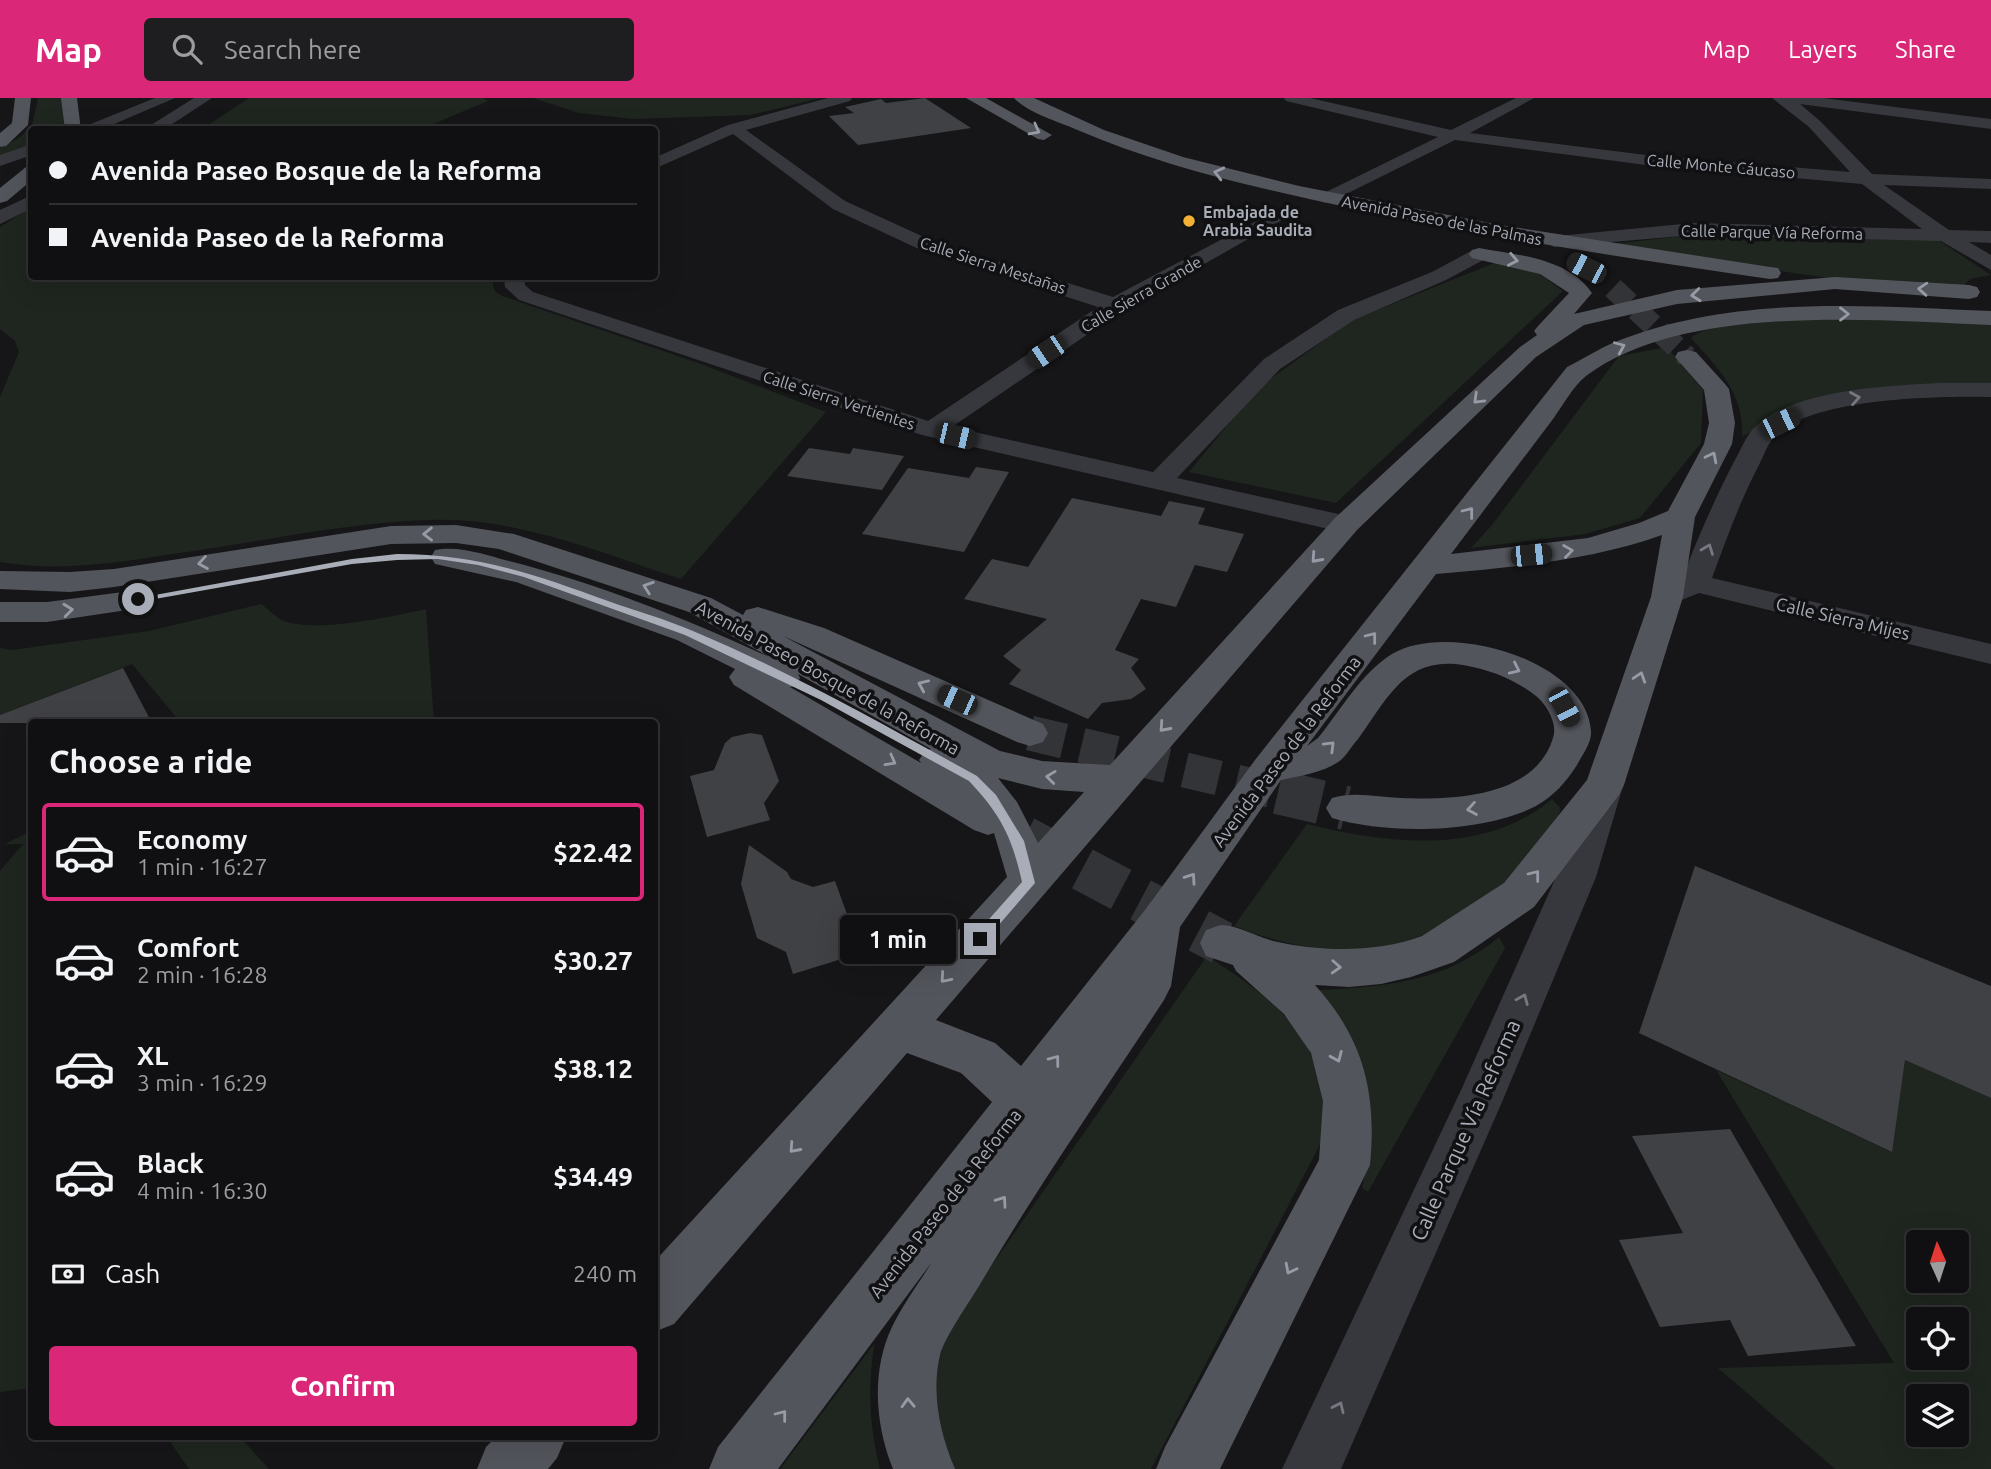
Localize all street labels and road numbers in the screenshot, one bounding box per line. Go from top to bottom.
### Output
street label: Calle Monte Cáucaso [1646,151,1796,181]
street label: Avenida Paseo de las Palmas [1341,192,1544,248]
street label: Calle Parque Vía Reforma [1681,221,1863,243]
street label: Calle Sierra Mestañas [918,233,1068,297]
street label: Calle Sierra Grande [1078,252,1204,336]
street label: Calle Sierra Vertientes [761,367,917,433]
street label: Calle Sierra Mijes [1774,593,1912,643]
street label: Avenida Paseo Bosque de la Reforma [693,596,963,758]
street label: Avenida Paseo de la Reforma [1208,652,1364,850]
street label: Calle Parque Vía Reforma [1405,1016,1525,1244]
street label: Avenida Paseo de la Reforma [865,1105,1025,1301]

